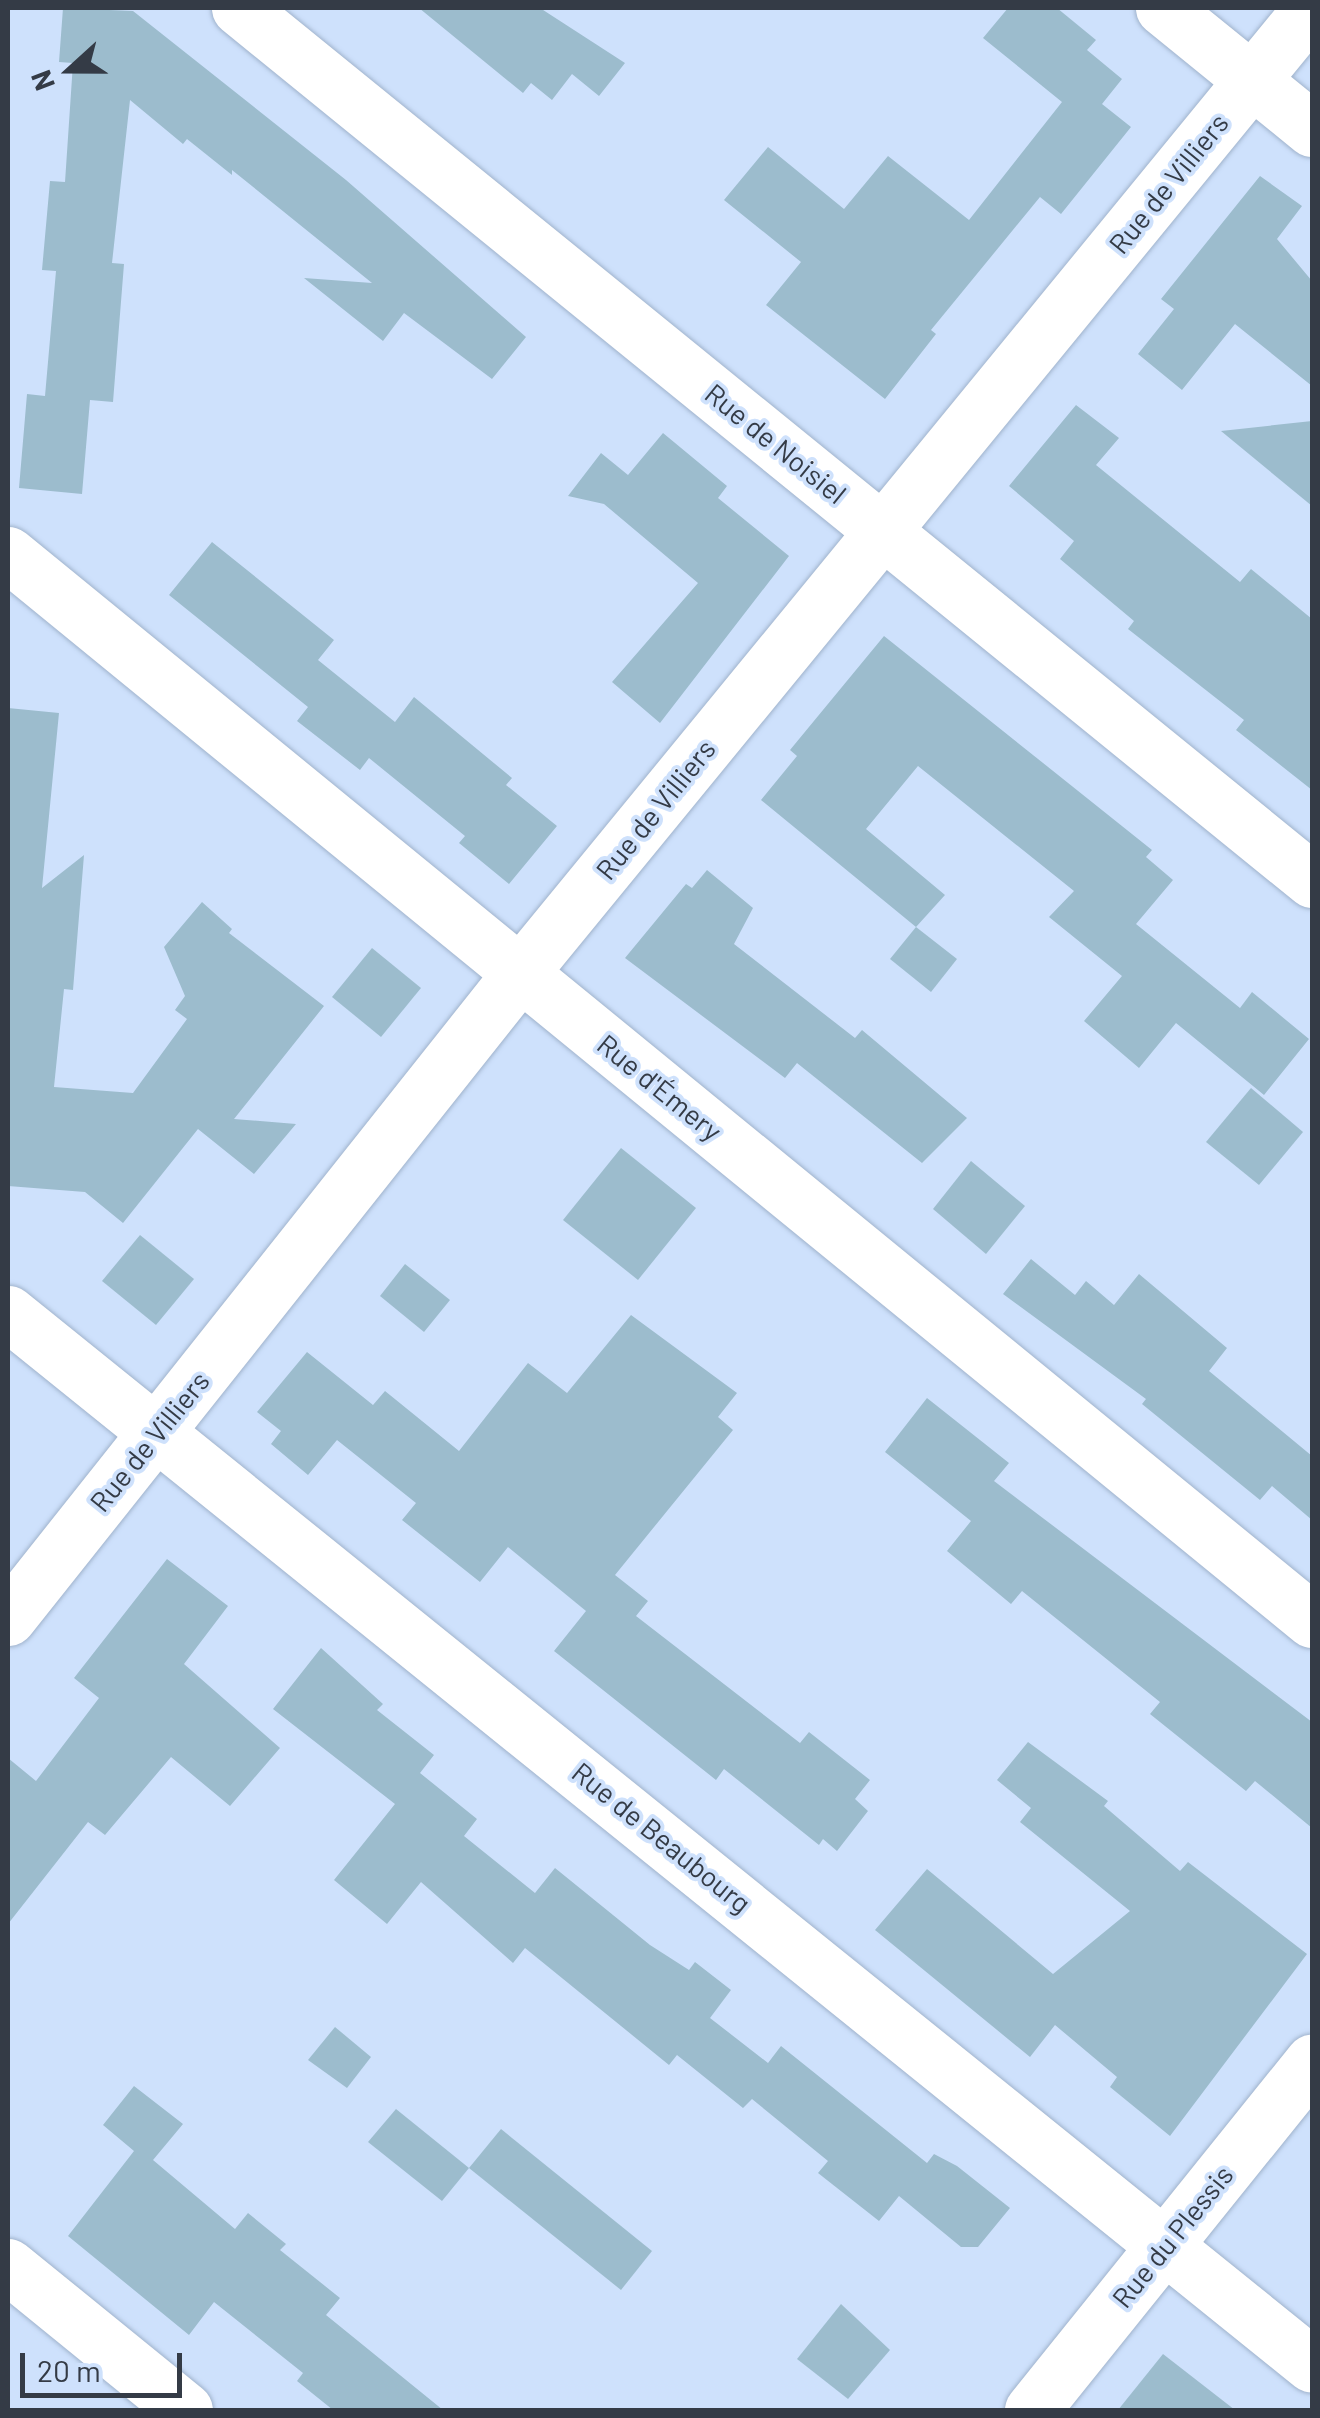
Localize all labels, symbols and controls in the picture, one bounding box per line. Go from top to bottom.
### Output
north arrow [20,20,120,120]
text: N [23,66,61,96]
street label: Rue de Villiers [1101,106,1235,260]
street label: Rue de Noisiel [699,376,853,510]
street label: Rue de Villiers [588,732,722,886]
street label: Rue d'Émery [591,1027,729,1147]
street label: Rue de Villiers [82,1364,216,1518]
street label: Rue de Beaubourg [566,1755,758,1919]
street label: Rue du Plessis [1104,2158,1240,2314]
scale bar [25,2333,188,2395]
text: 20 m [37,2352,101,2388]

